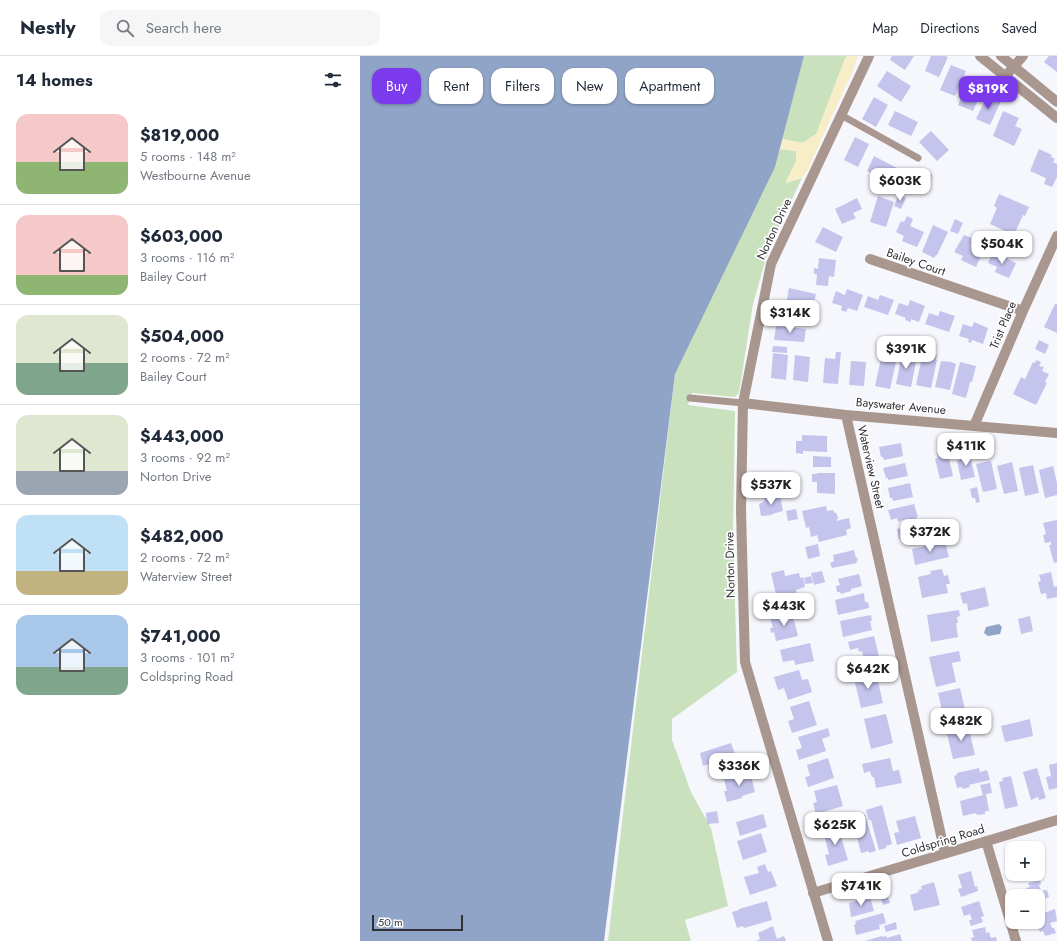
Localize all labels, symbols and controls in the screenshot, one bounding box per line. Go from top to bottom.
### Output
search box [100,10,380,46]
text: Nestly [20,14,76,41]
icon: search [114,17,136,39]
text: Search here [146,17,222,39]
text: Map [872,18,898,38]
text: Directions [920,18,980,38]
text: Saved [1002,18,1037,38]
text: 14 homes [16,68,93,92]
chip: Buy [372,68,421,104]
chip: Rent [429,68,483,104]
chip: Filters [491,68,554,104]
chip: New [562,68,617,104]
chip: Apartment [625,68,714,104]
icon: filters [322,69,344,91]
pin: $819K [960,76,1016,110]
text: $819K [968,79,1008,98]
text: $819,000 [140,123,219,147]
icon: home [48,130,96,178]
text: 5 rooms · 148 m² [140,147,236,166]
text: Westbourne Avenue [140,166,251,185]
pin: $603K [872,168,928,202]
text: $603K [879,171,921,190]
street label: Norton Drive [752,195,796,263]
text: $603,000 [140,224,223,248]
icon: home [48,231,96,279]
pin: $504K [974,231,1030,265]
text: $504K [980,234,1024,253]
street label: Bailey Court [884,244,948,281]
text: 3 rooms · 116 m² [140,248,234,267]
text: Bailey Court [140,267,206,286]
street label: Trist Place [985,298,1021,352]
pin: $314K [762,300,818,334]
text: $314K [770,303,810,322]
text: $504,000 [140,324,224,348]
icon: home [48,331,96,379]
pin: $391K [878,336,934,370]
text: $391K [886,339,926,358]
text: 2 rooms · 72 m² [140,348,230,367]
text: Bailey Court [140,367,206,386]
street label: Bayswater Avenue [855,393,947,419]
text: $443,000 [140,424,224,448]
street label: Waterview Street [853,424,889,510]
icon: home [48,431,96,479]
pin: $411K [938,433,994,467]
text: $411K [946,436,986,455]
text: 3 rooms · 92 m² [140,448,230,467]
text: Norton Drive [140,467,211,486]
pin: $537K [743,472,799,506]
text: $537K [750,475,792,494]
pin: $372K [902,519,958,553]
text: $372K [909,522,951,541]
text: $482,000 [140,524,224,548]
icon: home [48,531,96,579]
street label: Norton Drive [720,532,740,598]
text: 2 rooms · 72 m² [140,548,230,567]
text: Waterview Street [140,567,232,586]
pin: $443K [756,593,812,627]
text: $443K [762,596,806,615]
text: $741,000 [140,624,221,648]
icon: home [48,631,96,679]
text: 3 rooms · 101 m² [140,648,235,667]
pin: $642K [840,656,896,690]
text: $642K [846,659,890,678]
text: Coldspring Road [140,667,233,686]
pin: $482K [933,708,989,742]
text: $482K [940,711,982,730]
pin: $336K [711,753,767,787]
text: $336K [718,756,760,775]
pin: $625K [807,812,863,846]
text: $625K [814,815,856,834]
street label: Coldspring Road [899,820,987,862]
map controls [1005,841,1045,929]
button: + [1005,841,1045,881]
pin: $741K [833,873,889,907]
text: $741K [841,876,881,895]
button: − [1005,889,1045,929]
scale bar [372,913,463,932]
text: 50 m [378,914,403,930]

